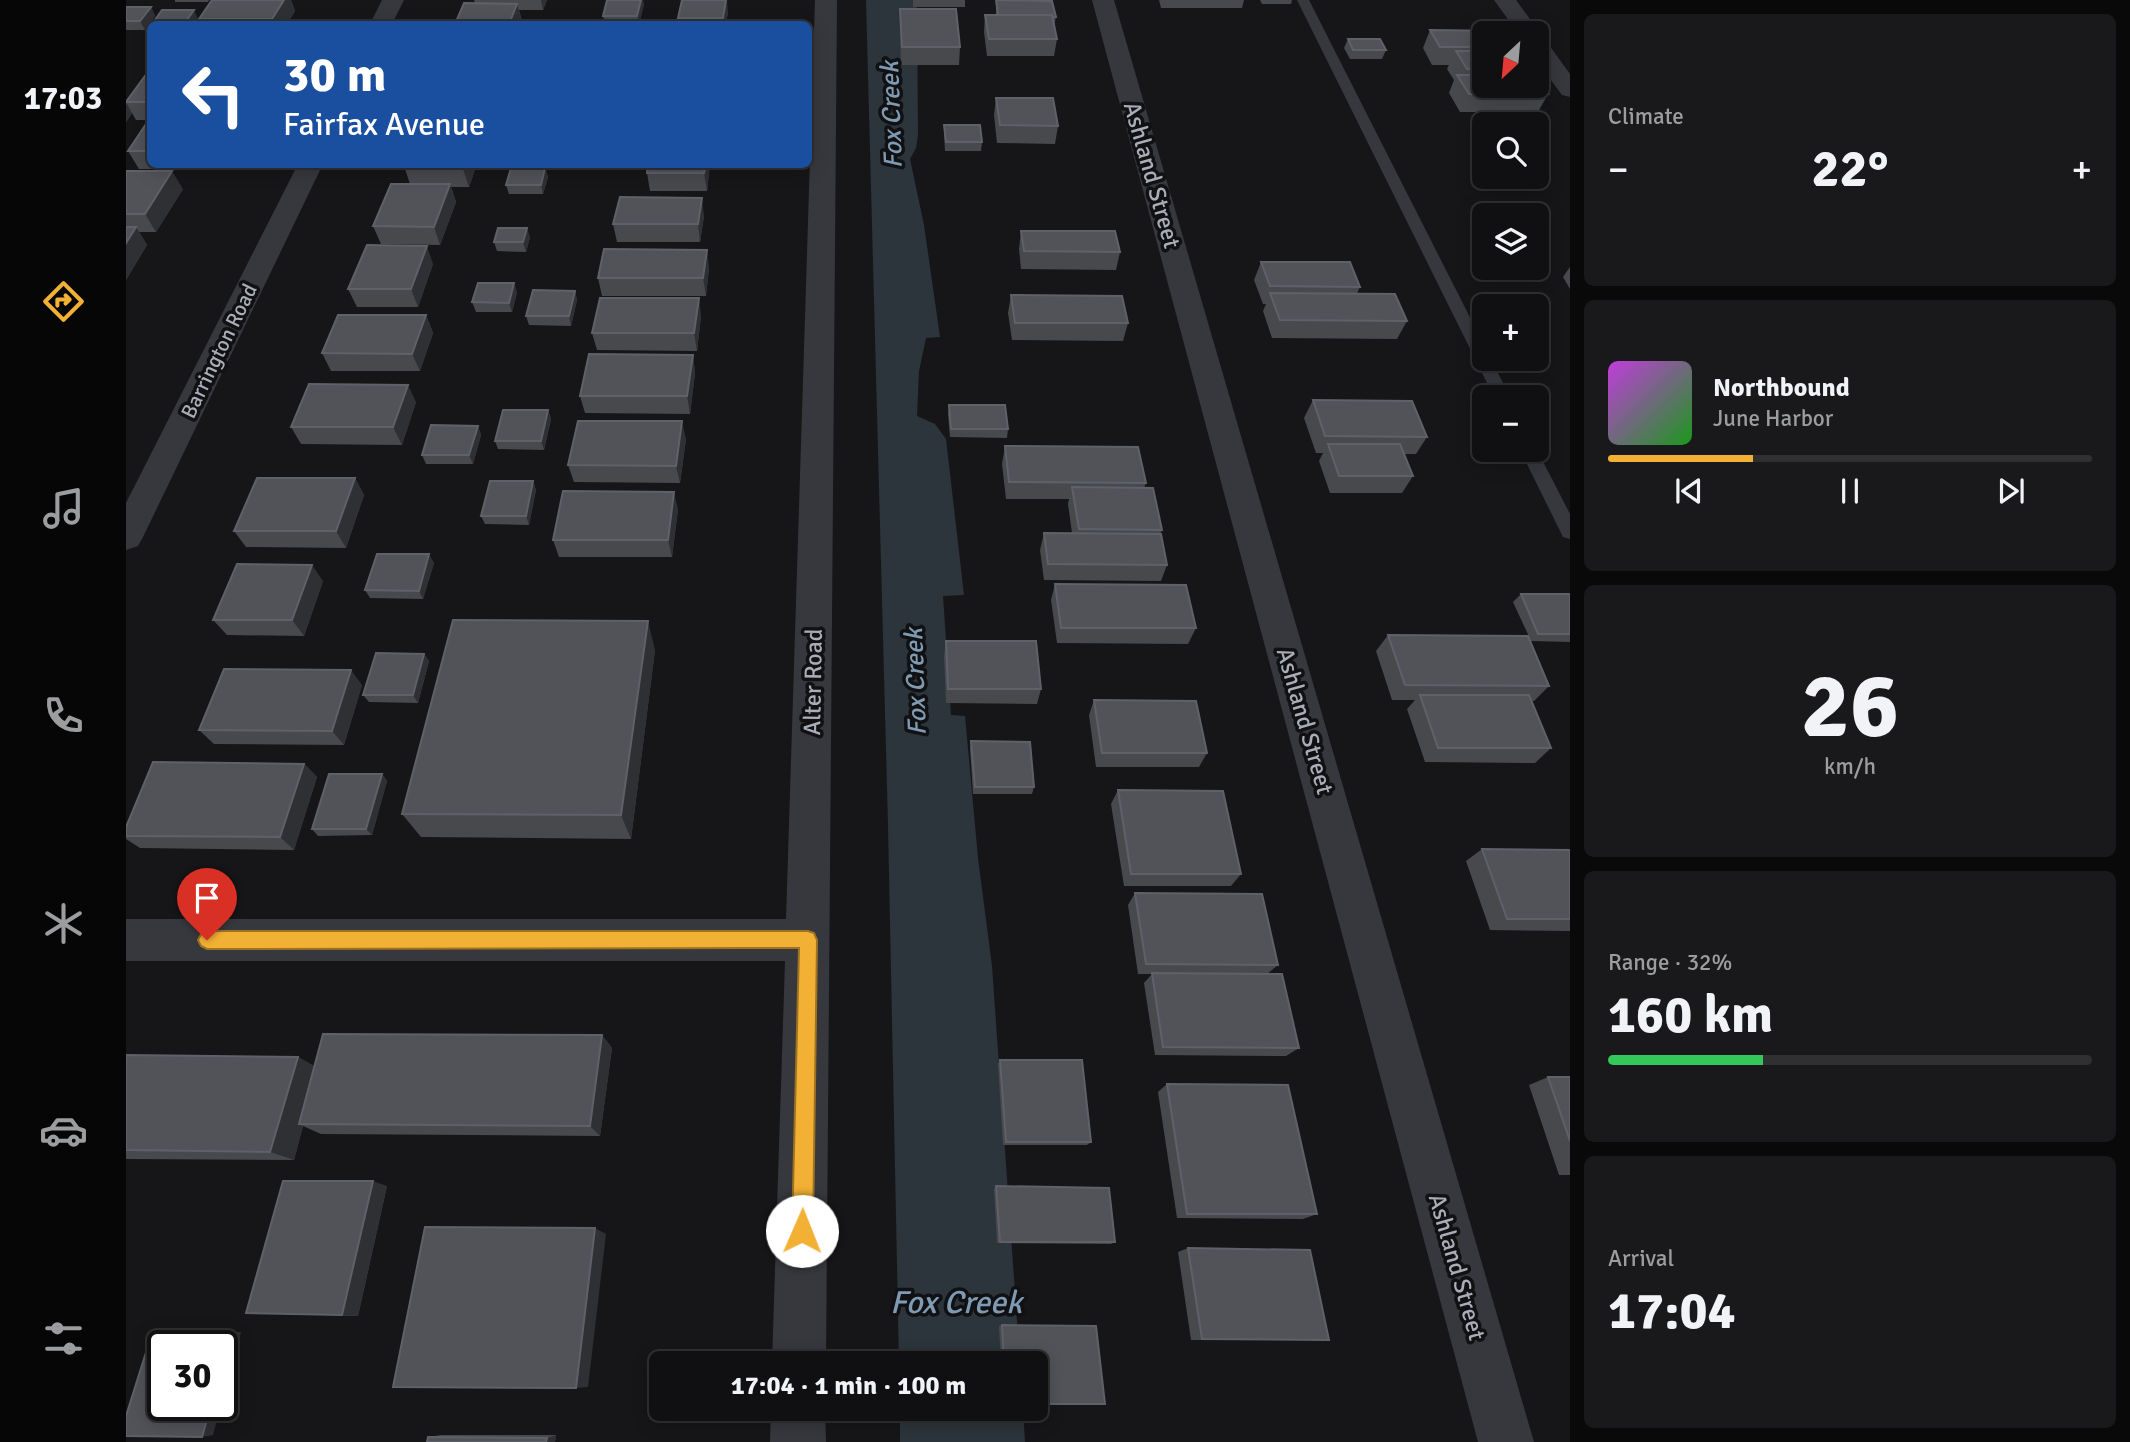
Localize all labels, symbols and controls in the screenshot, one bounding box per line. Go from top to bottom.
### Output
north arrow [1472,21,1549,98]
map controls [1472,21,1549,462]
text: 30 m [283,45,386,105]
icon: left [168,49,259,140]
water label: Fox Creek [874,59,910,169]
text: 17:03 [24,79,102,118]
street label: Ashland Street [1117,98,1187,252]
text: Climate [1608,102,1684,131]
text: Fairfax Avenue [283,105,485,144]
button: search [1472,112,1549,189]
text: 22° [1812,137,1888,201]
text: − [1608,146,1629,193]
text: + [2071,146,2092,193]
button: layers [1472,203,1549,280]
icon: directions [39,277,88,326]
street label: Barrington Road [175,279,263,423]
button: + [1472,294,1549,371]
text: Northbound [1713,372,1850,404]
button: − [1472,385,1549,462]
text: June Harbor [1713,404,1833,433]
icon: previous [1670,472,1708,510]
icon: pause [1831,472,1869,510]
icon: next [1992,472,2030,510]
icon: music [39,484,88,533]
water label: Fox Creek [898,626,934,736]
street label: Alter Road [797,628,829,736]
street label: Ashland Street [1270,644,1340,798]
text: 26 [1801,650,1899,763]
icon: phone [39,691,88,740]
text: km/h [1824,752,1876,781]
pin [177,868,237,940]
icon: arrive [188,879,226,917]
icon: climate [39,899,88,948]
text: Range · 32% [1608,948,1732,977]
text: 160 km [1608,983,1773,1047]
icon: car [39,1106,88,1155]
street label: Ashland Street [1422,1190,1492,1344]
position arrow [765,1194,839,1268]
text: Arrival [1608,1244,1674,1273]
text: 17:04 [1608,1279,1736,1343]
water label: Fox Creek [890,1283,1025,1322]
icon: filters [39,1314,88,1363]
speed limit sign: 30 [147,1330,238,1421]
text: 17:04 · 1 min · 100 m [731,1370,966,1402]

